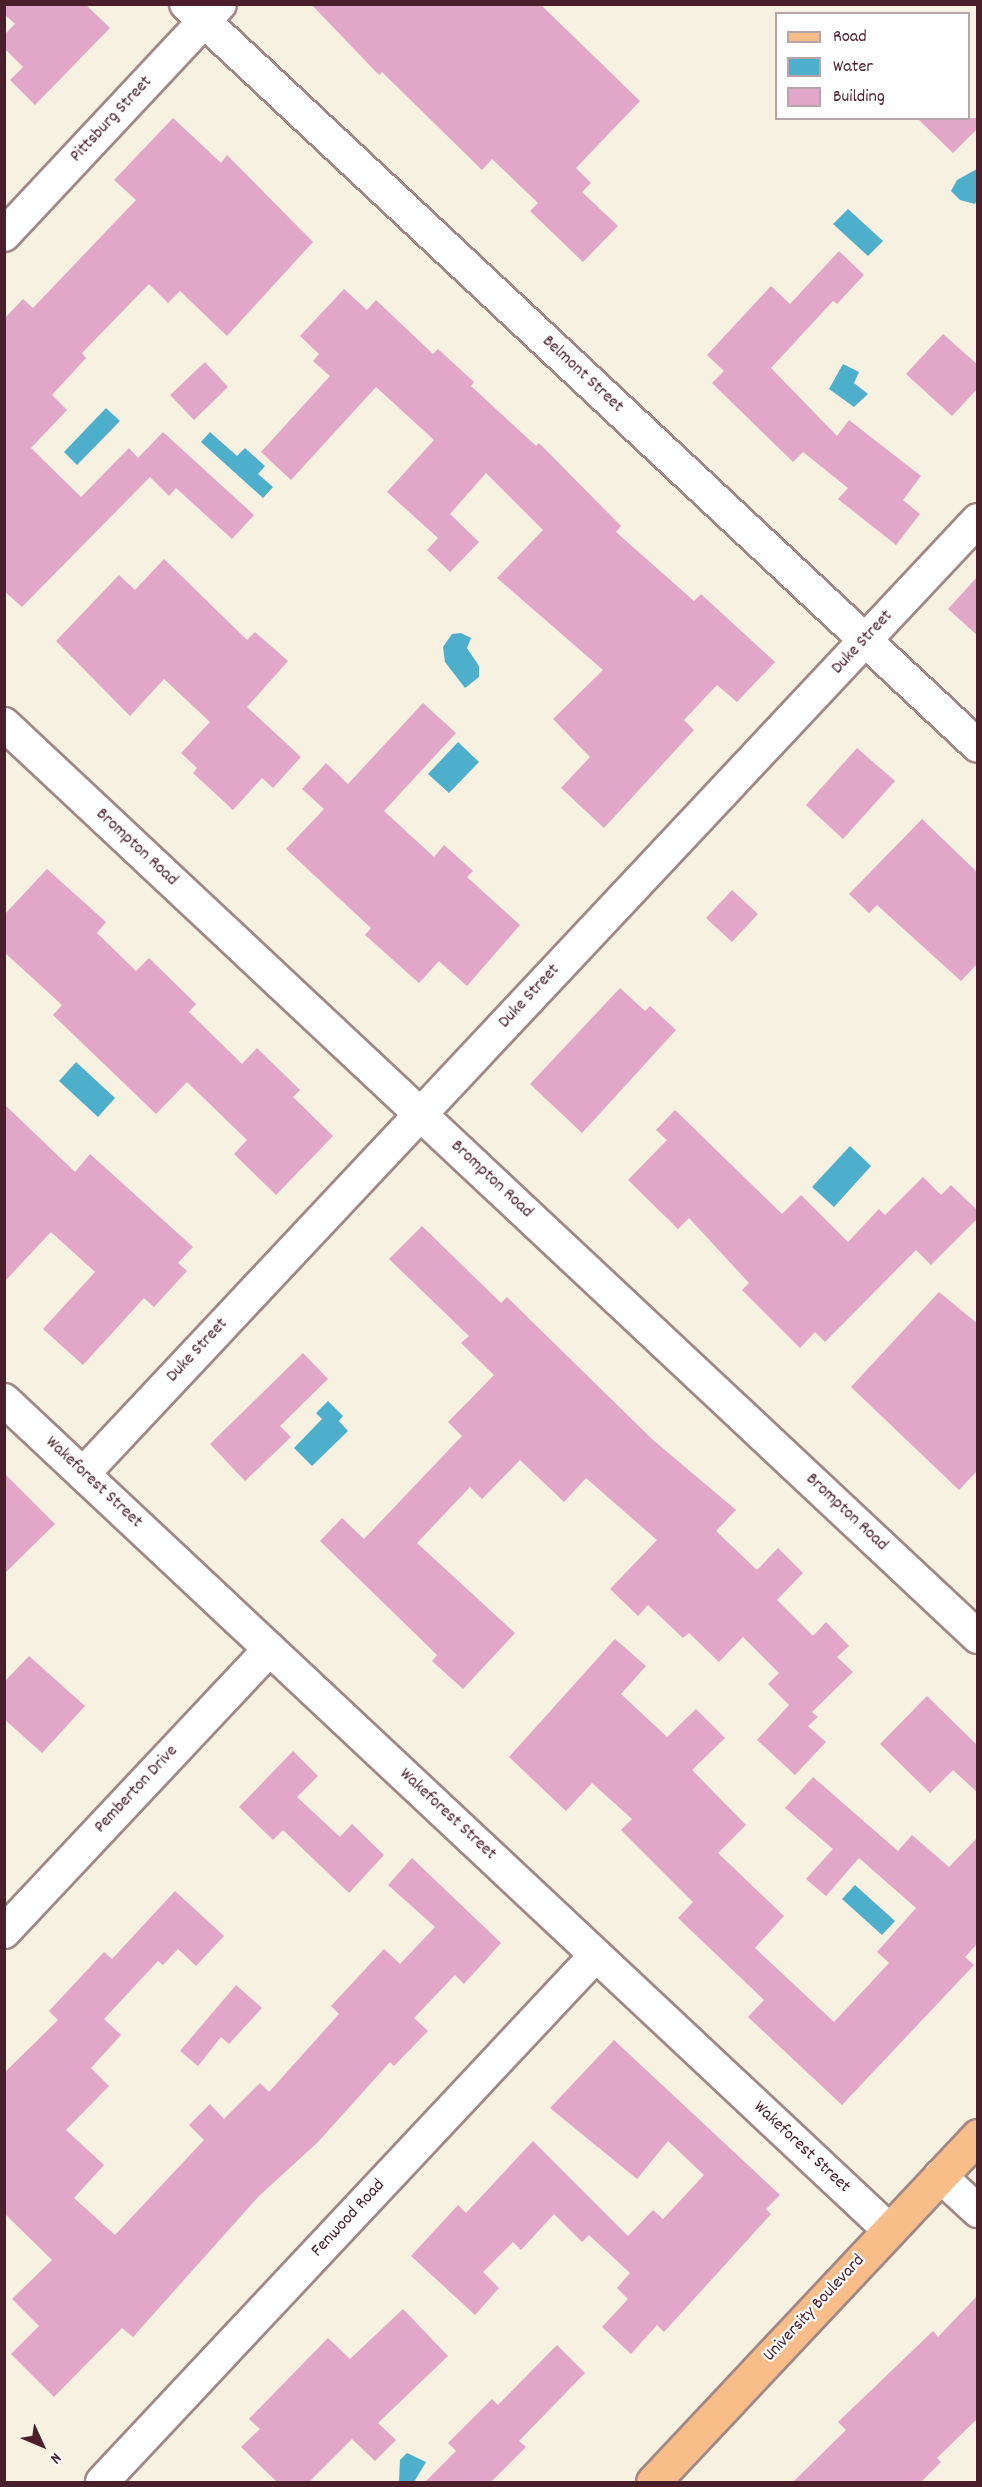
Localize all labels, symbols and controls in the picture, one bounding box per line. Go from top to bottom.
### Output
legend [775,12,970,120]
text: Road [833,25,867,50]
text: Water [833,55,873,80]
street label: Pittsburg Street [66,72,158,168]
text: Building [833,85,885,110]
street label: Belmont Street [537,332,627,418]
street label: Duke Street [828,606,898,680]
street label: Brompton Road [90,804,182,892]
street label: Duke Street [495,960,565,1034]
street label: Brompton Road [445,1136,537,1224]
street label: Duke Street [163,1314,233,1388]
street label: Wakeforest Street [40,1432,146,1534]
street label: Brompton Road [800,1469,892,1557]
street label: Pemberton Drive [91,1741,183,1839]
street label: Wakeforest Street [394,1764,500,1866]
street label: Wakeforest Street [748,2097,854,2199]
street label: Fenwood Road [308,2176,390,2262]
street label: University Boulevard [760,2251,870,2367]
north arrow [12,2415,72,2475]
text: N [44,2447,66,2469]

